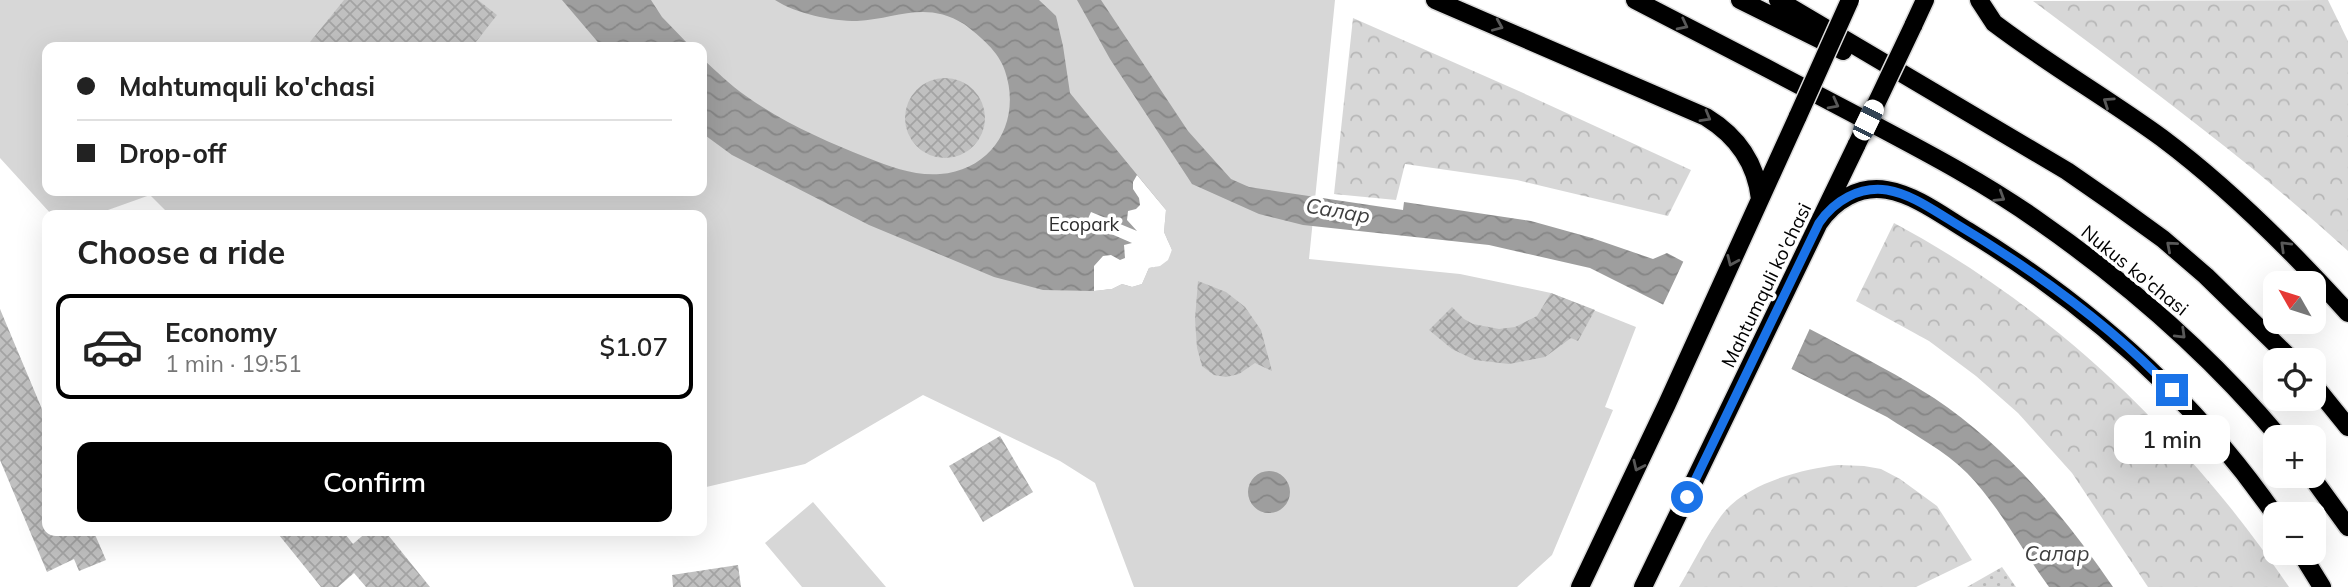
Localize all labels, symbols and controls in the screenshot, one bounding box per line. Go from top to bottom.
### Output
one-way arrow [1676,16,1688,30]
one-way arrow [1491,18,1503,32]
text: Mahtumquli ko'chasi [119,70,375,103]
one-way arrow [1827,95,1839,109]
car [1850,97,1887,143]
one-way arrow [2103,97,2116,110]
one-way arrow [1699,109,1712,122]
text: Drop-off [119,137,226,170]
one-way arrow [1993,188,2006,201]
water label: Салар [1304,192,1372,228]
street label: Mahtumquli ko'chasi [1716,199,1816,371]
park label: Ecopark [1049,212,1120,236]
street label: Nukus ko'chasi [2077,220,2193,320]
text: Choose a ride [77,232,285,272]
one-way arrow [2280,241,2293,254]
one-way arrow [2166,242,2179,254]
one-way arrow [1726,254,1740,266]
north arrow [2263,271,2326,334]
map controls [2263,271,2326,565]
icon: car [81,315,144,378]
text: Economy [165,316,277,349]
one-way arrow [2173,326,2186,339]
text: $1.07 [599,330,668,363]
button: locate [2263,348,2326,411]
text: 1 min · 19:51 [165,349,302,378]
route end [2156,374,2188,406]
callout: 1 min [2114,414,2230,464]
text: 1 min [2142,425,2202,454]
button: + [2263,425,2326,488]
button: Confirm [77,442,672,522]
one-way arrow [1632,459,1646,471]
route start [1671,481,1703,513]
button: − [2263,502,2326,565]
water label: Салар [2025,540,2089,566]

